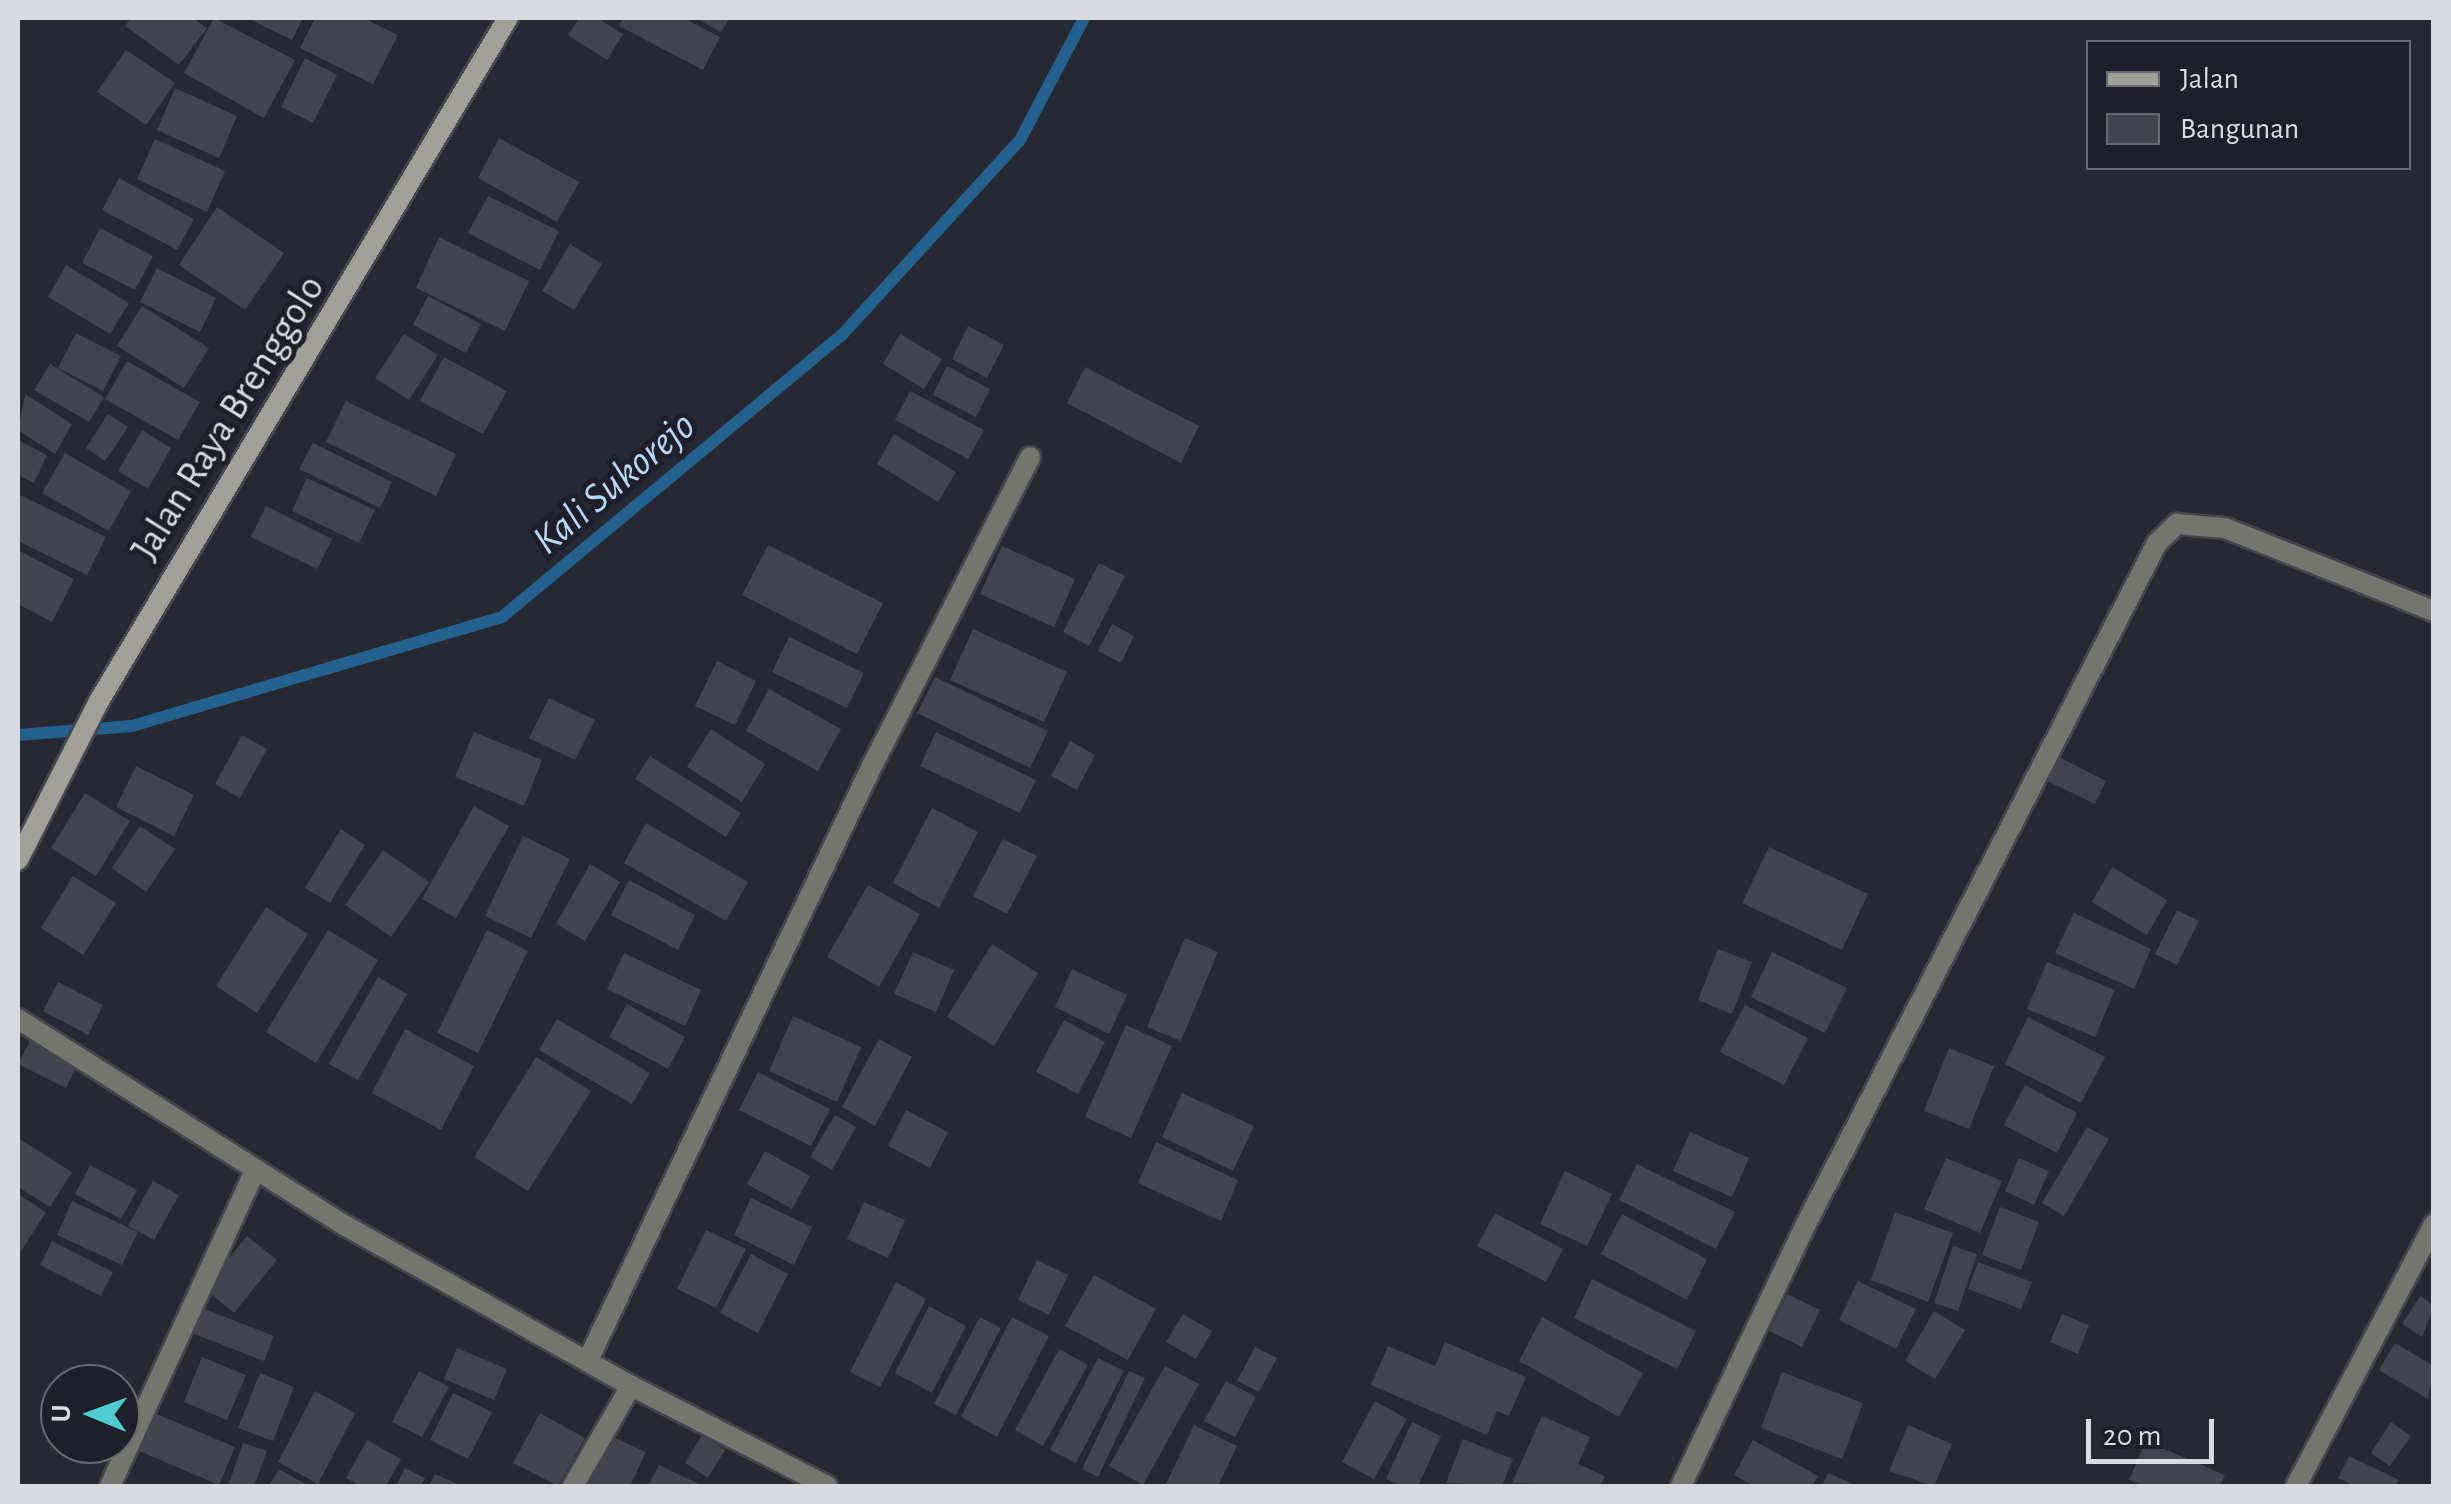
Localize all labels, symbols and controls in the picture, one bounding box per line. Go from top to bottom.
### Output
legend [2086,40,2411,170]
text: Jalan [2180,64,2239,94]
text: Bangunan [2180,114,2299,144]
street label: Jalan Raya Brenggolo [121,266,335,570]
water label: Kali Sukorejo [523,401,705,565]
north arrow [40,1364,140,1464]
scale bar [2091,1399,2218,1461]
text: U [48,1404,76,1423]
text: 20 m [2103,1421,2161,1451]

